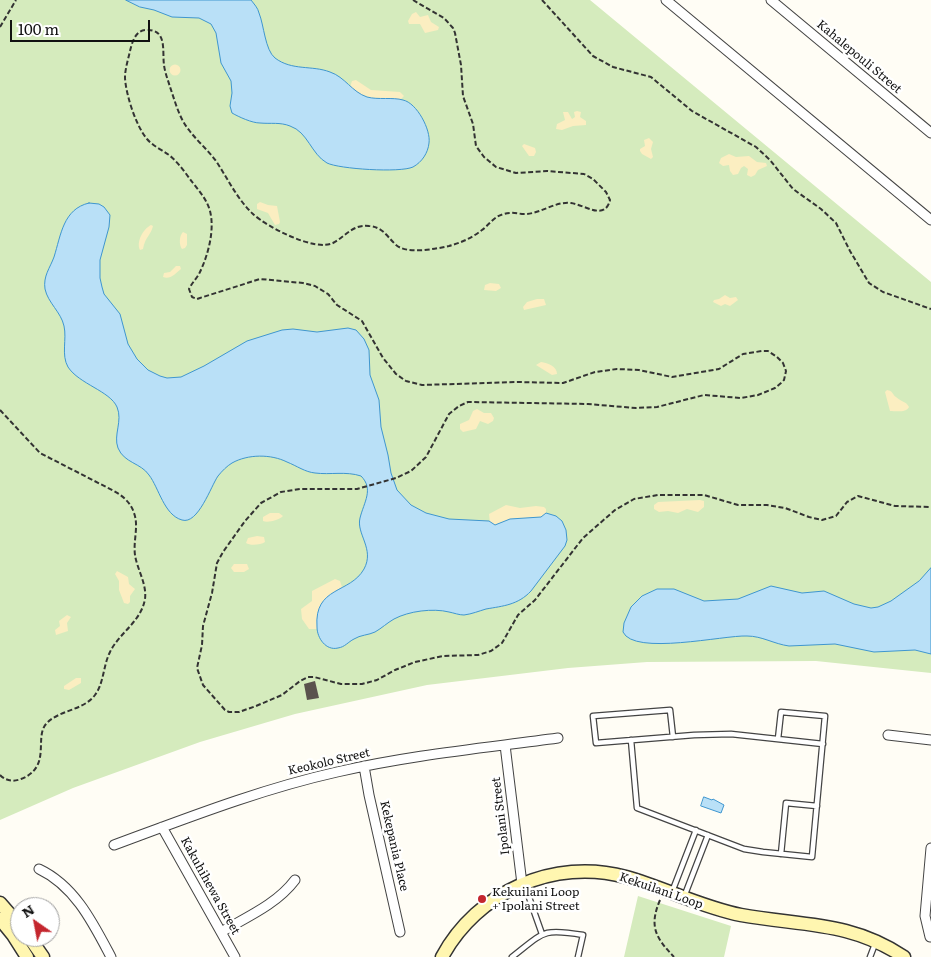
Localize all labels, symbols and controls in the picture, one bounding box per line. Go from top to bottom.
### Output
scale bar [12,10,152,42]
text: 100 m [18,17,59,40]
street label: Kahalepouli Street [814,17,904,97]
street label: Keokolo Street [287,746,371,778]
street label: Ipolani Street [489,776,513,856]
street label: Kekepania Place [377,799,411,893]
street label: Kakuhihewa Street [177,835,243,937]
street label: Kekuilani Loop [617,870,705,912]
place label: Kekuilani Loop + Ipolani Street [492,885,580,913]
marker: Kekuilani Loop + Ipolani Street [476,893,488,905]
north arrow [10,897,60,947]
text: N [17,899,38,922]

